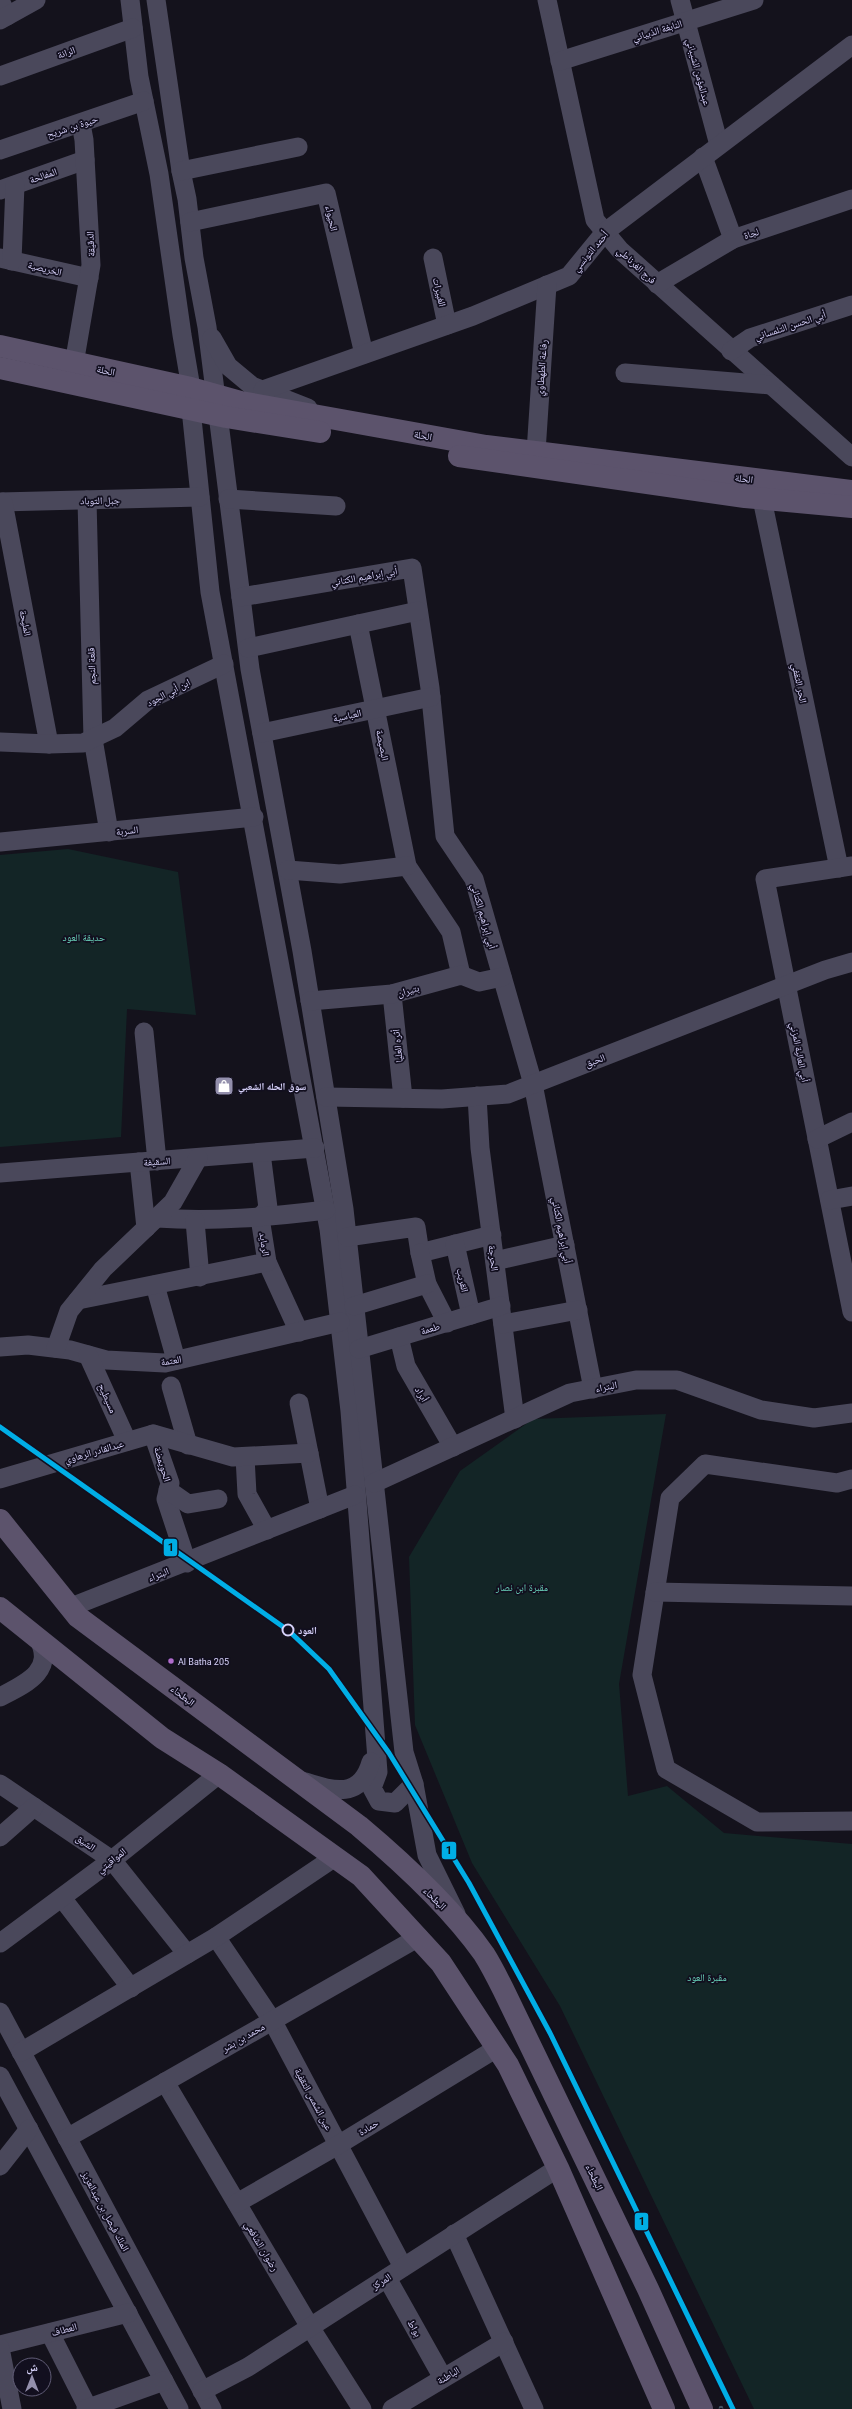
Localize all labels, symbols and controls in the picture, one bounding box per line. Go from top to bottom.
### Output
street label: النابغة الذبياني [631,18,684,46]
street label: عبدالمؤمن الشيباني [682,38,713,107]
street label: الرانة [56,44,77,61]
street label: حيوة بن شريح [45,113,100,141]
street label: المفالحة [28,166,58,185]
street label: الحيواء [323,204,340,232]
street label: لجاة [742,226,760,241]
street label: أحمد التونسي [570,228,612,275]
street label: الدقيقة [84,231,97,257]
street label: فرج الغرناطي [613,245,658,288]
street label: الخريصية [27,259,63,278]
street label: الغبيرات [431,277,448,308]
street label: أبي الحسن التلمساني [753,308,828,345]
street label: رفاعة الطهطاوي [534,339,552,397]
street label: الحلة [96,363,116,378]
street label: الحلة [413,429,433,442]
street label: الحلة [734,472,754,485]
street label: جبل التوباد [80,495,121,507]
street label: أبي إبراهيم الكتاني [330,564,399,590]
street label: المليحة [17,609,33,637]
street label: قلعة النجم [85,647,100,685]
street label: الحر الثقفي [787,662,809,705]
street label: ابن أبي الجود [144,676,193,711]
street label: العباسية [332,707,362,724]
street label: البصيصة [374,729,391,761]
street label: السربة [115,824,139,837]
street label: أبي إبراهيم الكتاني [467,882,499,951]
park label: حديقة العود [63,932,106,943]
street label: بتيران [396,982,421,1000]
street label: أبي العالية المزني [786,1021,812,1083]
street label: أثره العليا [389,1029,405,1063]
street label: الحبق [584,1052,607,1070]
shop icon: سوق الحله الشعبي [213,1075,235,1097]
place label: سوق الحله الشعبي [238,1081,306,1094]
street label: السقيفة [143,1155,171,1168]
street label: أبي إبراهيم الكتاني [547,1196,574,1265]
street label: الرمايد [257,1231,272,1257]
street label: الحرجة [486,1244,501,1272]
street label: القريب [454,1267,471,1293]
street label: طعمة [419,1320,441,1337]
street label: العتمة [160,1353,182,1368]
street label: البتراء [594,1379,618,1394]
street label: مسيطيح [95,1382,119,1416]
street label: أبراد [413,1384,431,1404]
street label: عبدالقادر الرهاوي [63,1438,126,1468]
street label: الحويمضة [152,1445,173,1483]
line badge: 1 [163,1538,178,1557]
text: 1 [168,1541,174,1554]
street label: البتراء [146,1565,170,1584]
park label: مقبرة ابن نصار [495,1582,549,1594]
marker: العود [281,1623,295,1637]
place label: العود [298,1625,317,1637]
marker: Al Batha 205 [166,1656,176,1666]
place label: Al Batha 205 [178,1657,229,1667]
street label: البطحاء [168,1683,197,1708]
street label: الشيق [73,1832,98,1854]
line badge: 1 [441,1841,457,1860]
text: 1 [446,1844,452,1857]
street label: المواقيتي [95,1846,130,1877]
street label: البطحاء [421,1885,448,1912]
park label: مقبرة العود [687,1972,727,1983]
street label: محمد بن بشر [219,2021,267,2055]
street label: عين الشمس الثقفية [292,2066,335,2133]
street label: حمادة [356,2117,381,2138]
street label: البطحاء [584,2163,605,2192]
street label: الملك فيصل بن عبدالعزيز [78,2169,131,2254]
line badge: 1 [634,2212,649,2231]
text: 1 [639,2215,645,2228]
street label: رضوان الشافعي [240,2219,281,2275]
street label: المركز [369,2271,393,2292]
street label: بواط [405,2318,424,2339]
street label: العطاف [50,2321,78,2338]
north arrow [12,2357,52,2397]
text: ش [26,2361,38,2375]
street label: الباطنة [435,2365,462,2387]

